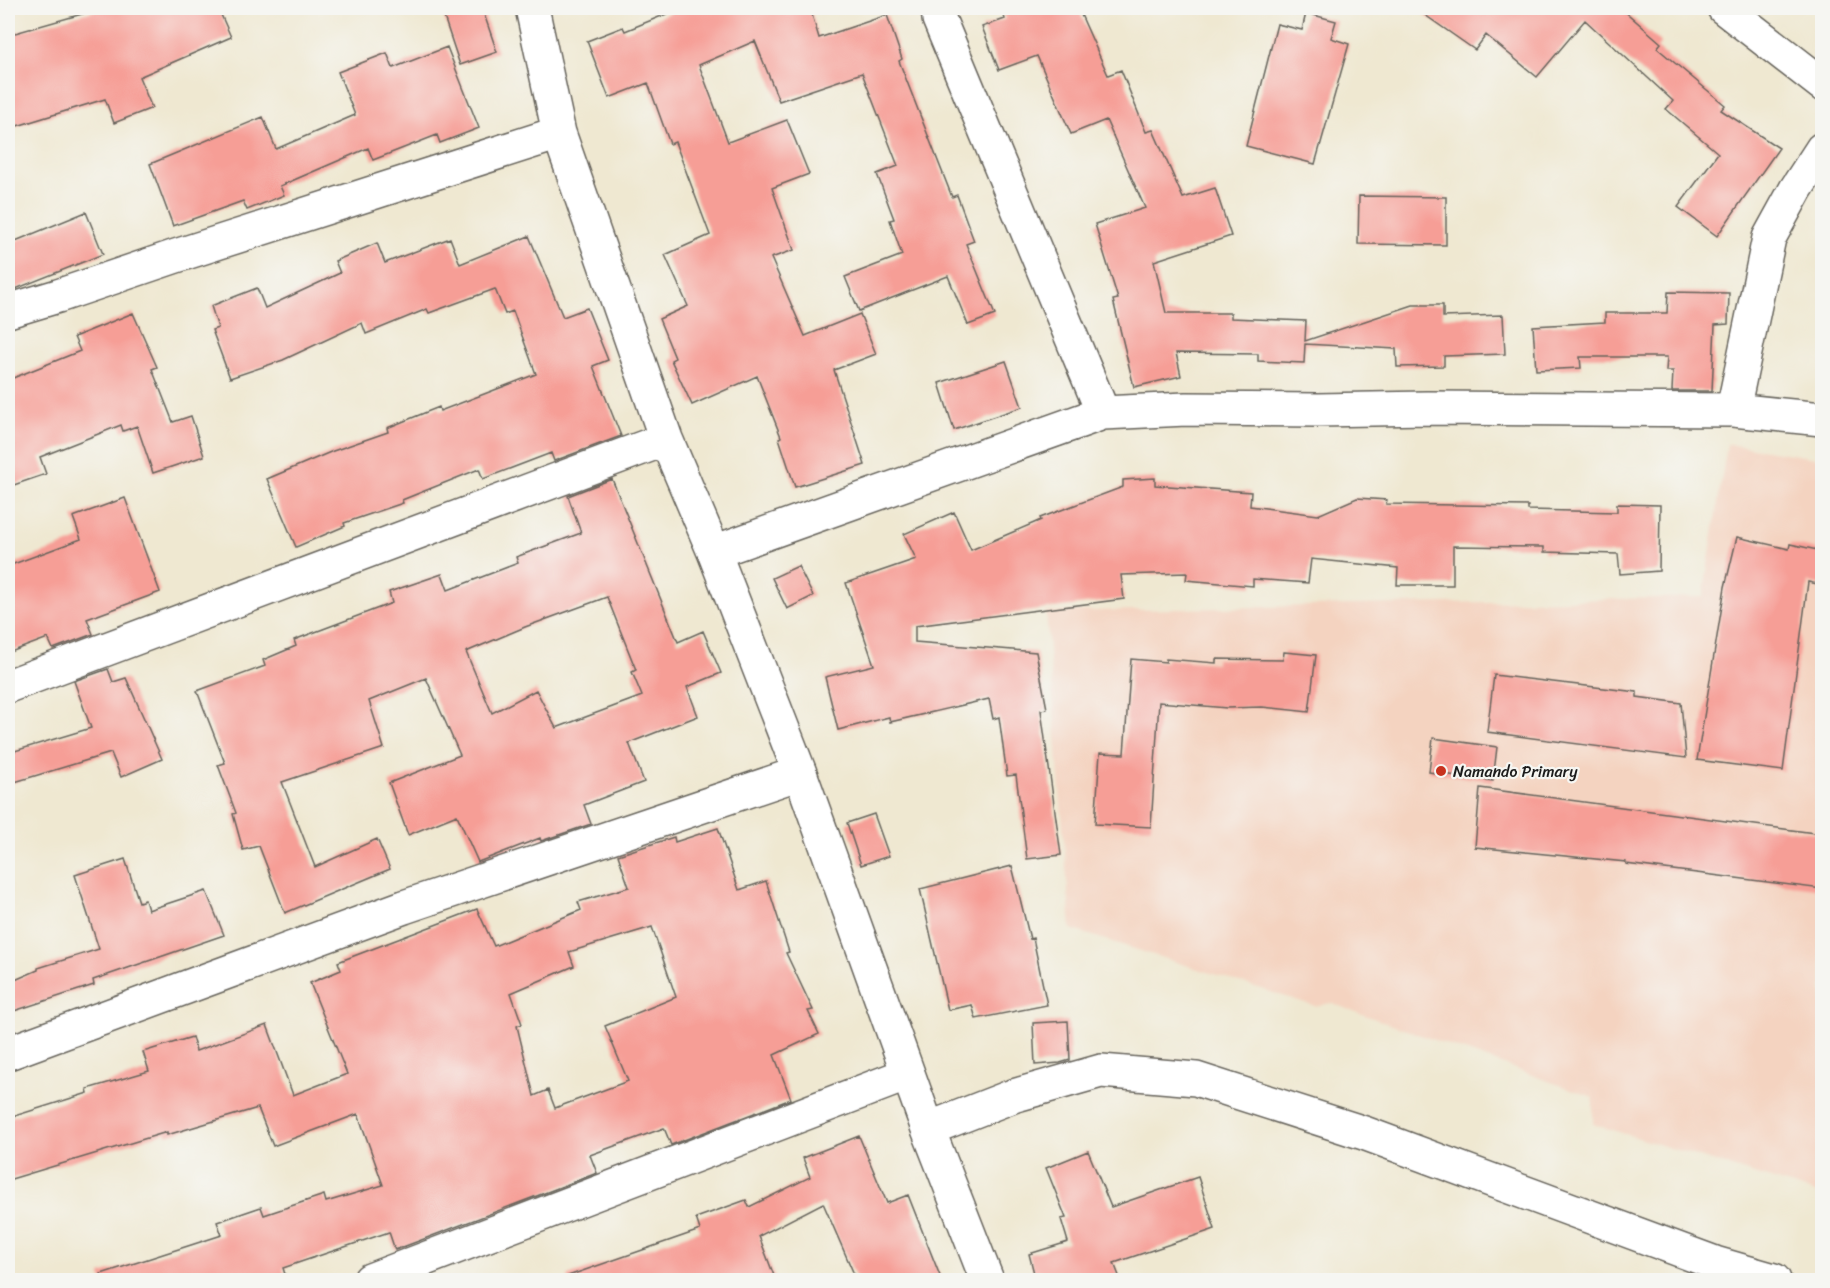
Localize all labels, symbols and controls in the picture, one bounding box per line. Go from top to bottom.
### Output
place label: Namando Primary [1453,757,1578,786]
marker: Namando Primary [1434,764,1448,778]

